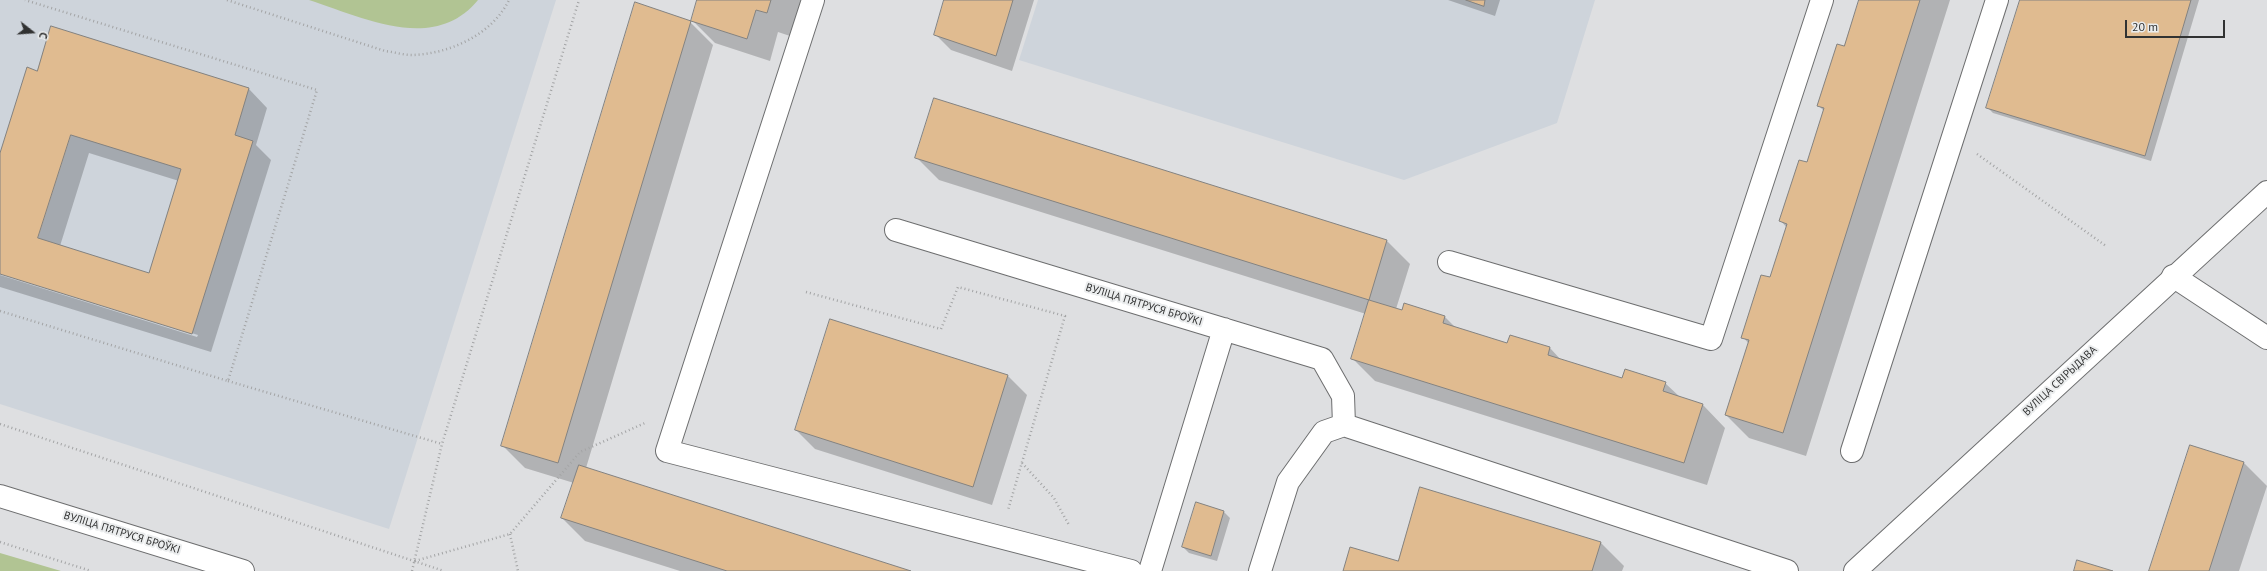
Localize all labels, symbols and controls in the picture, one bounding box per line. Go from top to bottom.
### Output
north arrow [12,12,52,52]
scale bar [2127,12,2227,38]
text: 20 m [2132,19,2158,34]
text: С [36,31,51,40]
street label: ВУЛІЦА ПЯТРУСЯ БРОЎКІ [1084,281,1204,329]
street label: ВУЛІЦА СВІРЫДАВА [2020,343,2100,419]
street label: ВУЛІЦА ПЯТРУСЯ БРОЎКІ [62,509,182,557]

